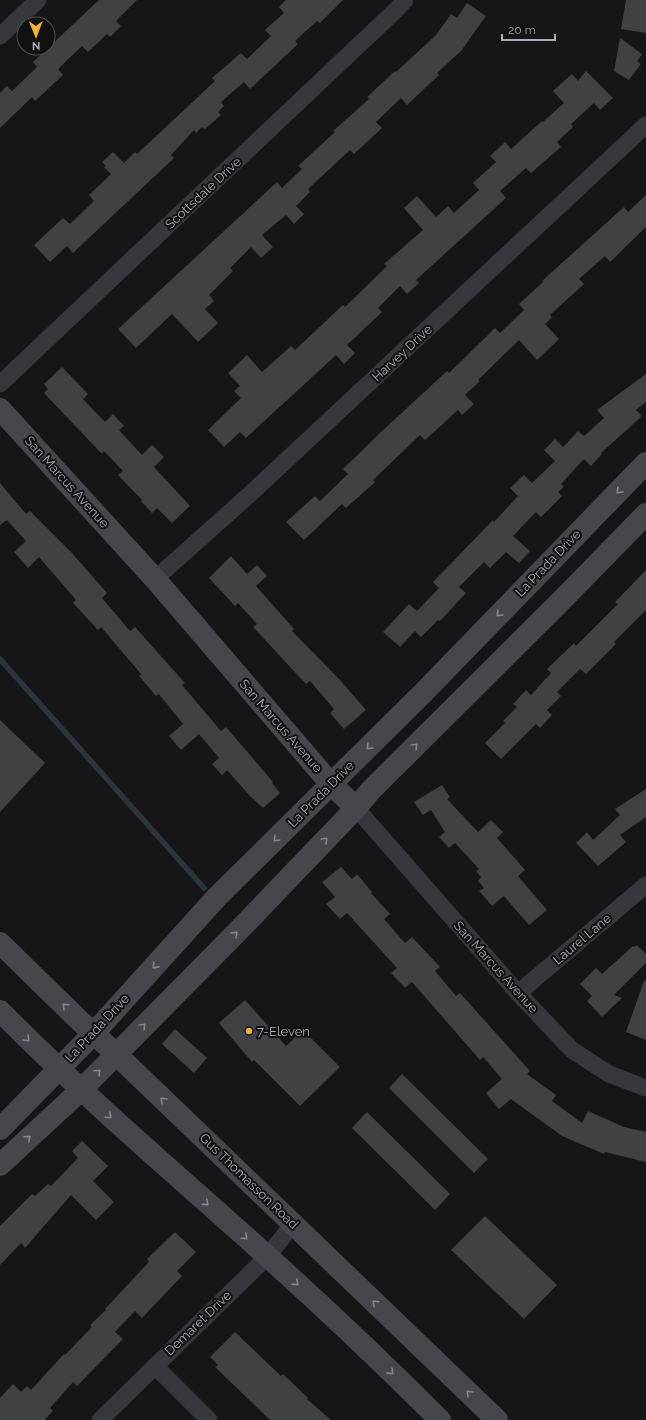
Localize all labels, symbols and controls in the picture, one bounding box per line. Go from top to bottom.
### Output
north arrow [16,16,56,56]
scale bar [502,16,555,42]
text: 20 m [508,23,536,37]
text: N [32,39,40,52]
street label: Scottsdale Drive [162,154,244,232]
street label: Harvey Drive [369,321,435,385]
street label: San Marcus Avenue [22,433,112,531]
one-way arrow [616,486,624,494]
street label: La Prada Drive [512,526,584,600]
one-way arrow [496,609,504,617]
street label: San Marcus Avenue [237,676,326,776]
one-way arrow [366,742,374,750]
one-way arrow [410,743,418,751]
street label: La Prada Drive [285,758,357,830]
one-way arrow [274,834,281,842]
one-way arrow [320,837,328,845]
street label: Laurel Lane [550,910,614,967]
street label: San Marcus Avenue [451,918,541,1016]
one-way arrow [230,931,238,939]
one-way arrow [152,961,159,969]
street label: La Prada Drive [62,991,132,1065]
one-way arrow [62,1004,70,1011]
one-way arrow [138,1023,146,1031]
place label: 7-Eleven [257,1024,310,1039]
marker: 7-Eleven [244,1026,254,1036]
one-way arrow [22,1034,30,1042]
one-way arrow [93,1069,101,1077]
one-way arrow [160,1097,168,1104]
one-way arrow [104,1111,112,1119]
street label: Gus Thomasson Road [197,1130,301,1232]
one-way arrow [23,1135,31,1142]
one-way arrow [202,1198,209,1205]
one-way arrow [240,1232,247,1239]
one-way arrow [291,1278,299,1286]
street label: Demaret Drive [162,1287,235,1358]
one-way arrow [372,1300,380,1308]
one-way arrow [386,1367,393,1374]
one-way arrow [466,1390,474,1398]

